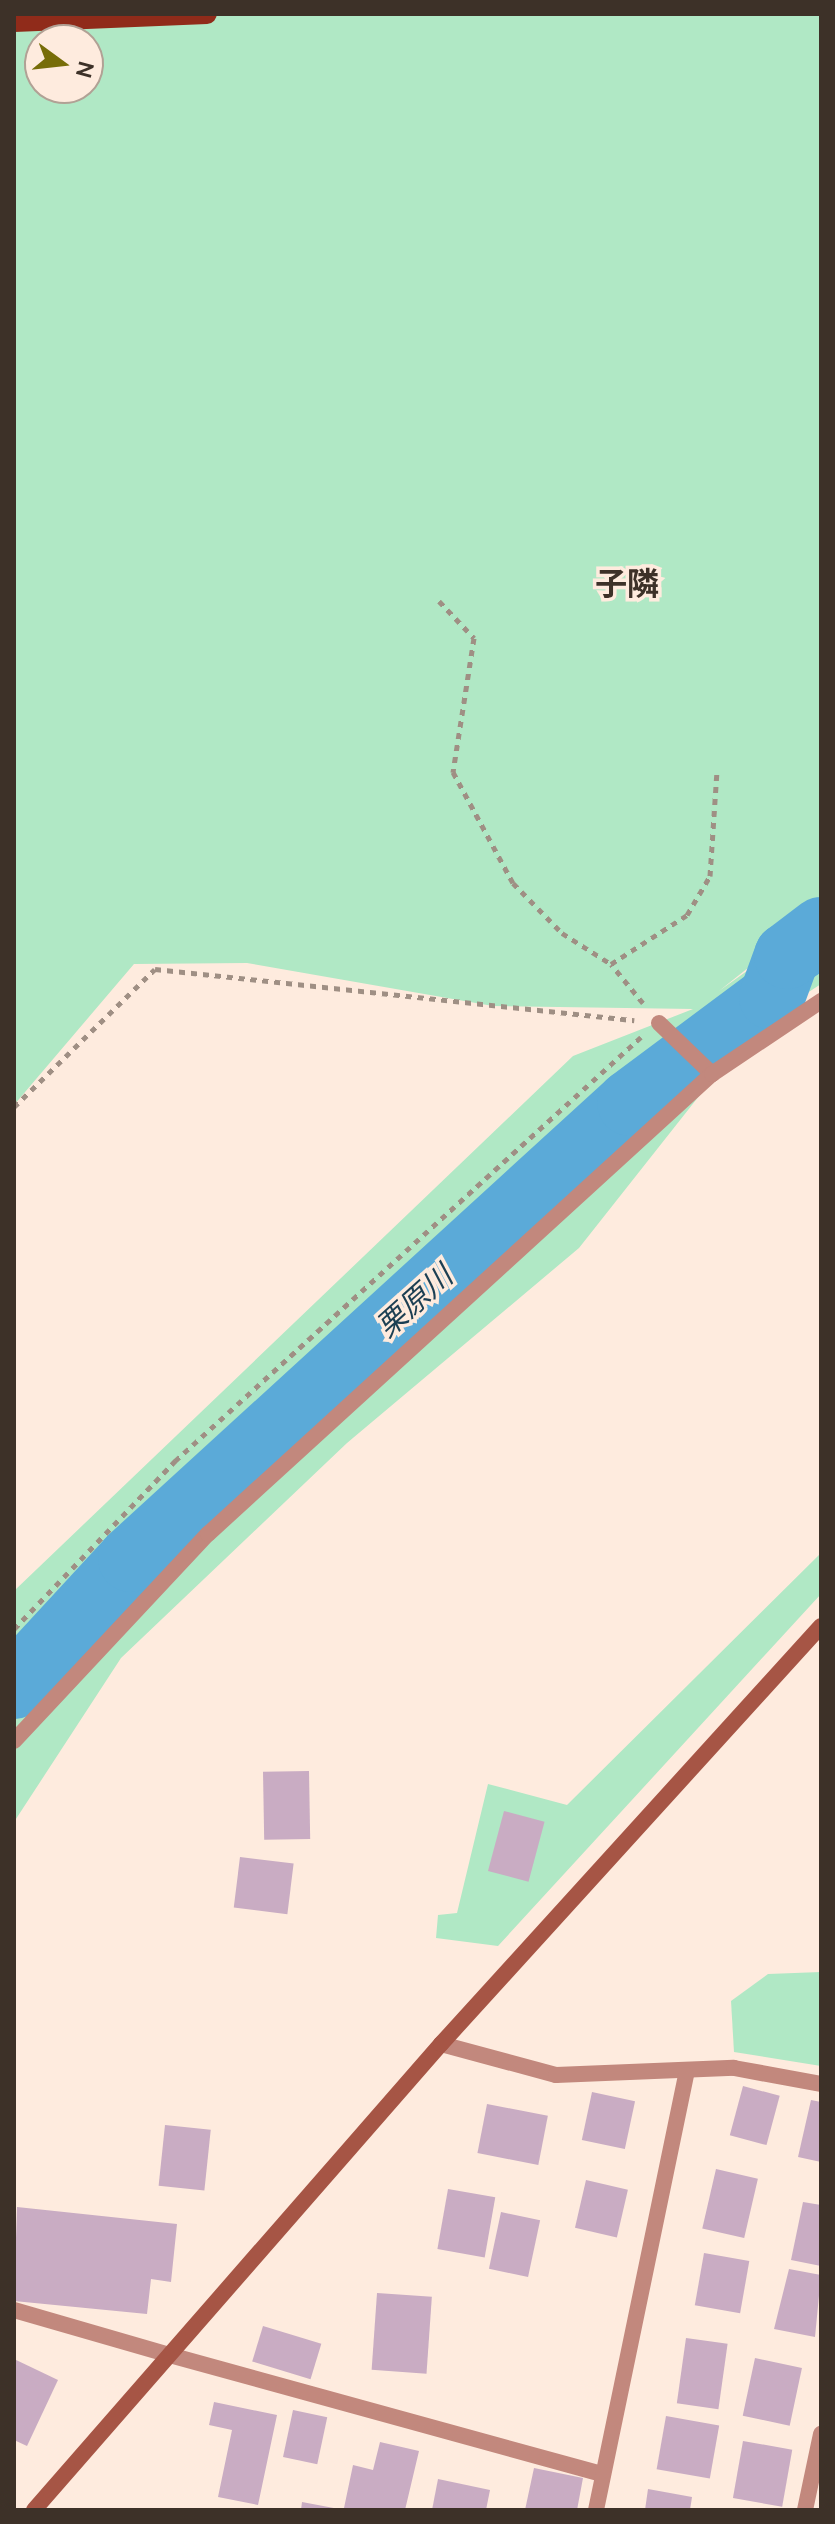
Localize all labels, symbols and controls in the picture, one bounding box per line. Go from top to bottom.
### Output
north arrow [24,24,104,104]
text: N [72,59,100,81]
district label: 子隣 [595,564,659,602]
water label: 栗原川 [369,1258,459,1344]

